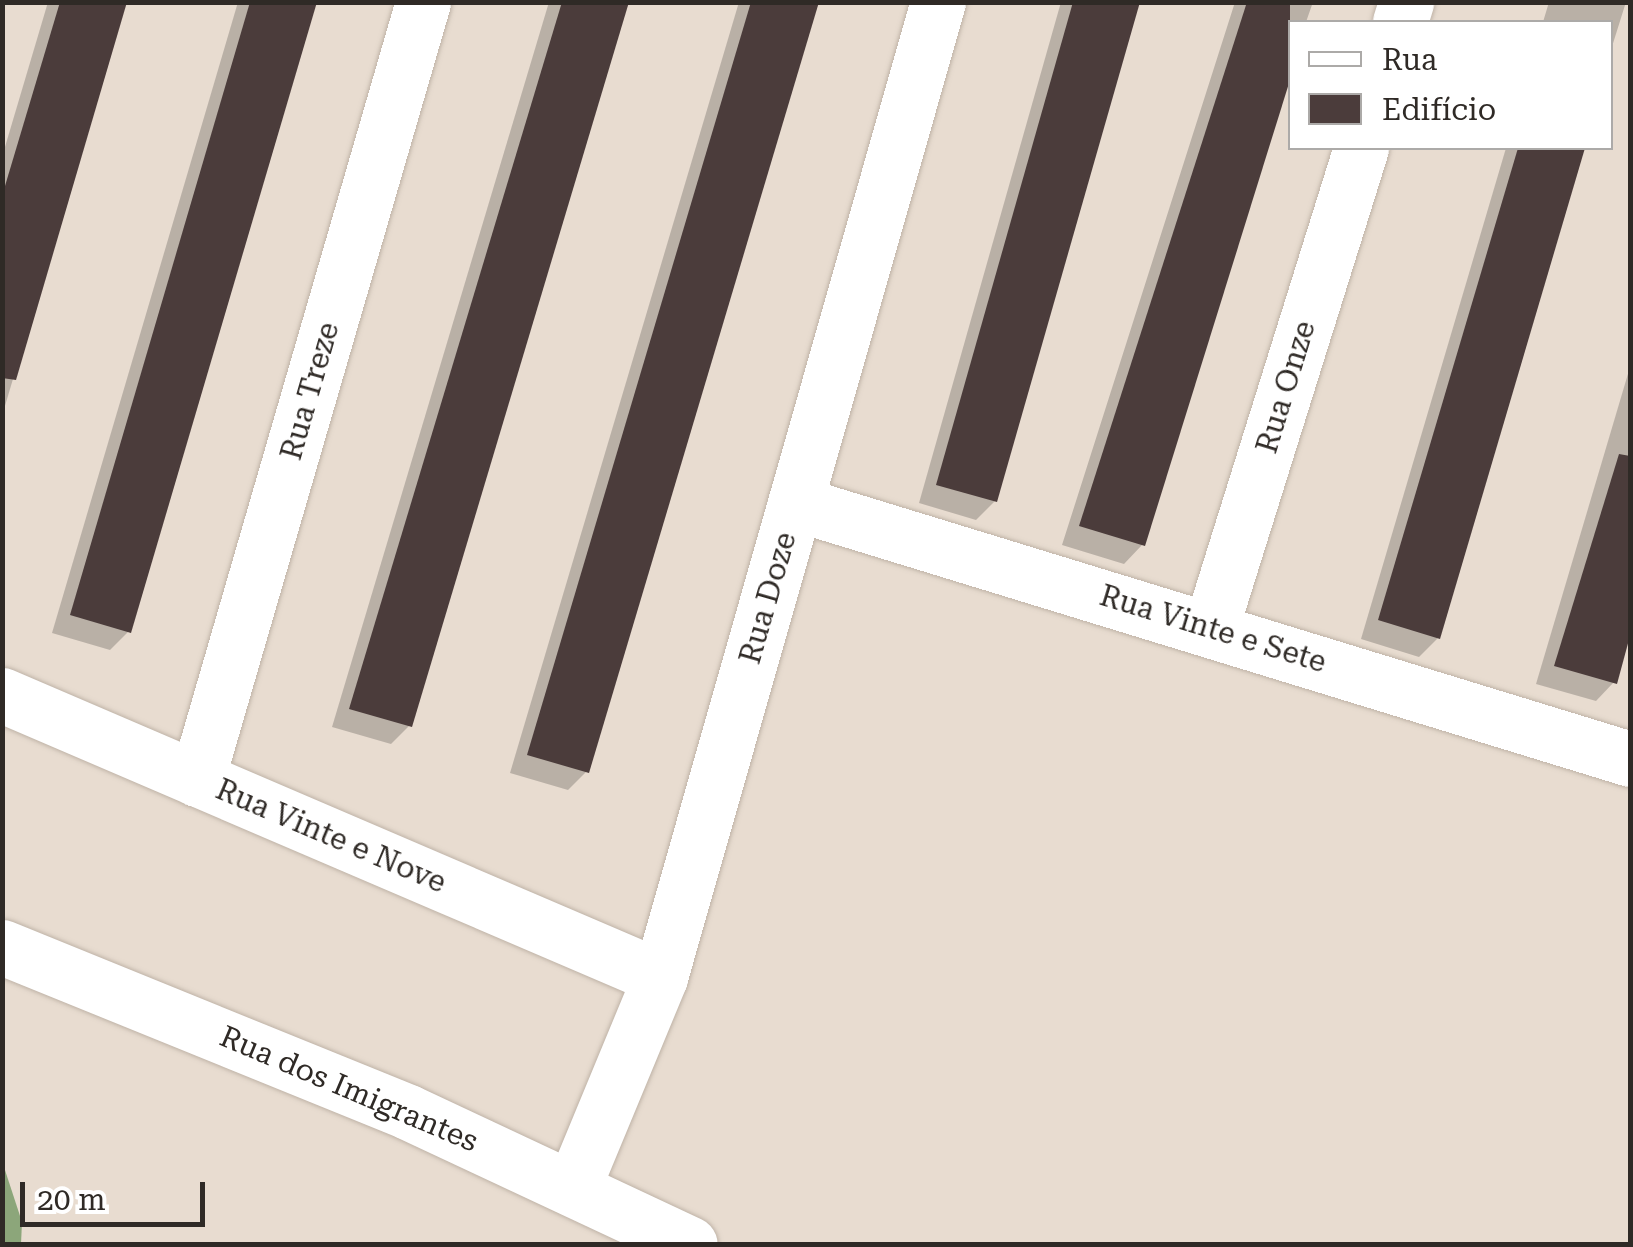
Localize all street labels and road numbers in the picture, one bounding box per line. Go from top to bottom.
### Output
street label: Rua Onze [1249,316,1323,458]
street label: Rua Treze [273,318,347,464]
street label: Rua Doze [732,528,804,668]
street label: Rua Vinte e Sete [1096,577,1330,681]
street label: Rua Vinte e Nove [211,771,451,901]
street label: Rua dos Imigrantes [215,1018,483,1160]

